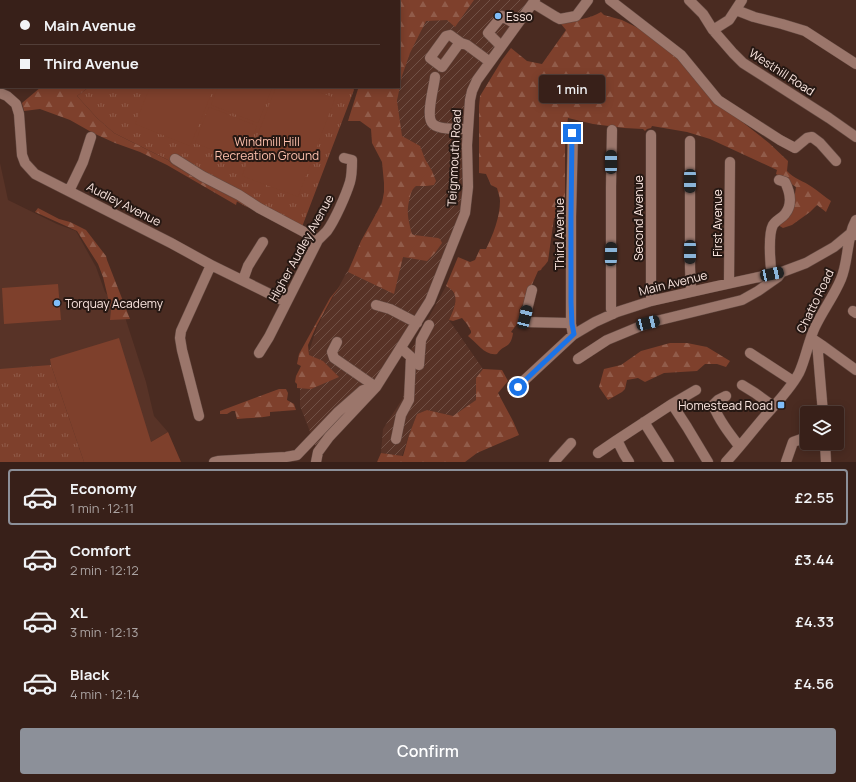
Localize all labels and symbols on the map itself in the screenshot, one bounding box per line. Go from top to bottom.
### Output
place label: Esso [506,8,533,25]
marker: Esso [493,11,503,21]
street label: Westhill Road [746,44,818,100]
callout: 1 min [539,75,605,103]
street label: Teignmouth Road [443,109,465,207]
route end [563,124,581,142]
park label: Windmill Hill Recreation Ground [215,133,319,164]
car [605,150,617,174]
car [684,169,696,193]
street label: Second Avenue [630,175,647,261]
street label: Audley Avenue [84,178,164,230]
street label: First Avenue [709,189,726,257]
street label: Higher Audley Avenue [264,191,338,305]
street label: Third Avenue [551,198,568,270]
car [684,240,696,264]
car [605,242,617,266]
street label: Main Avenue [637,266,709,300]
car [759,266,785,282]
street label: Chatto Road [792,266,838,336]
place label: Torquay Academy [65,295,164,312]
marker: Torquay Academy [52,298,62,308]
car [516,304,534,330]
car [635,314,661,332]
route start [509,378,527,396]
place label: Homestead Road [678,397,773,414]
marker: Homestead Road [776,400,786,410]

